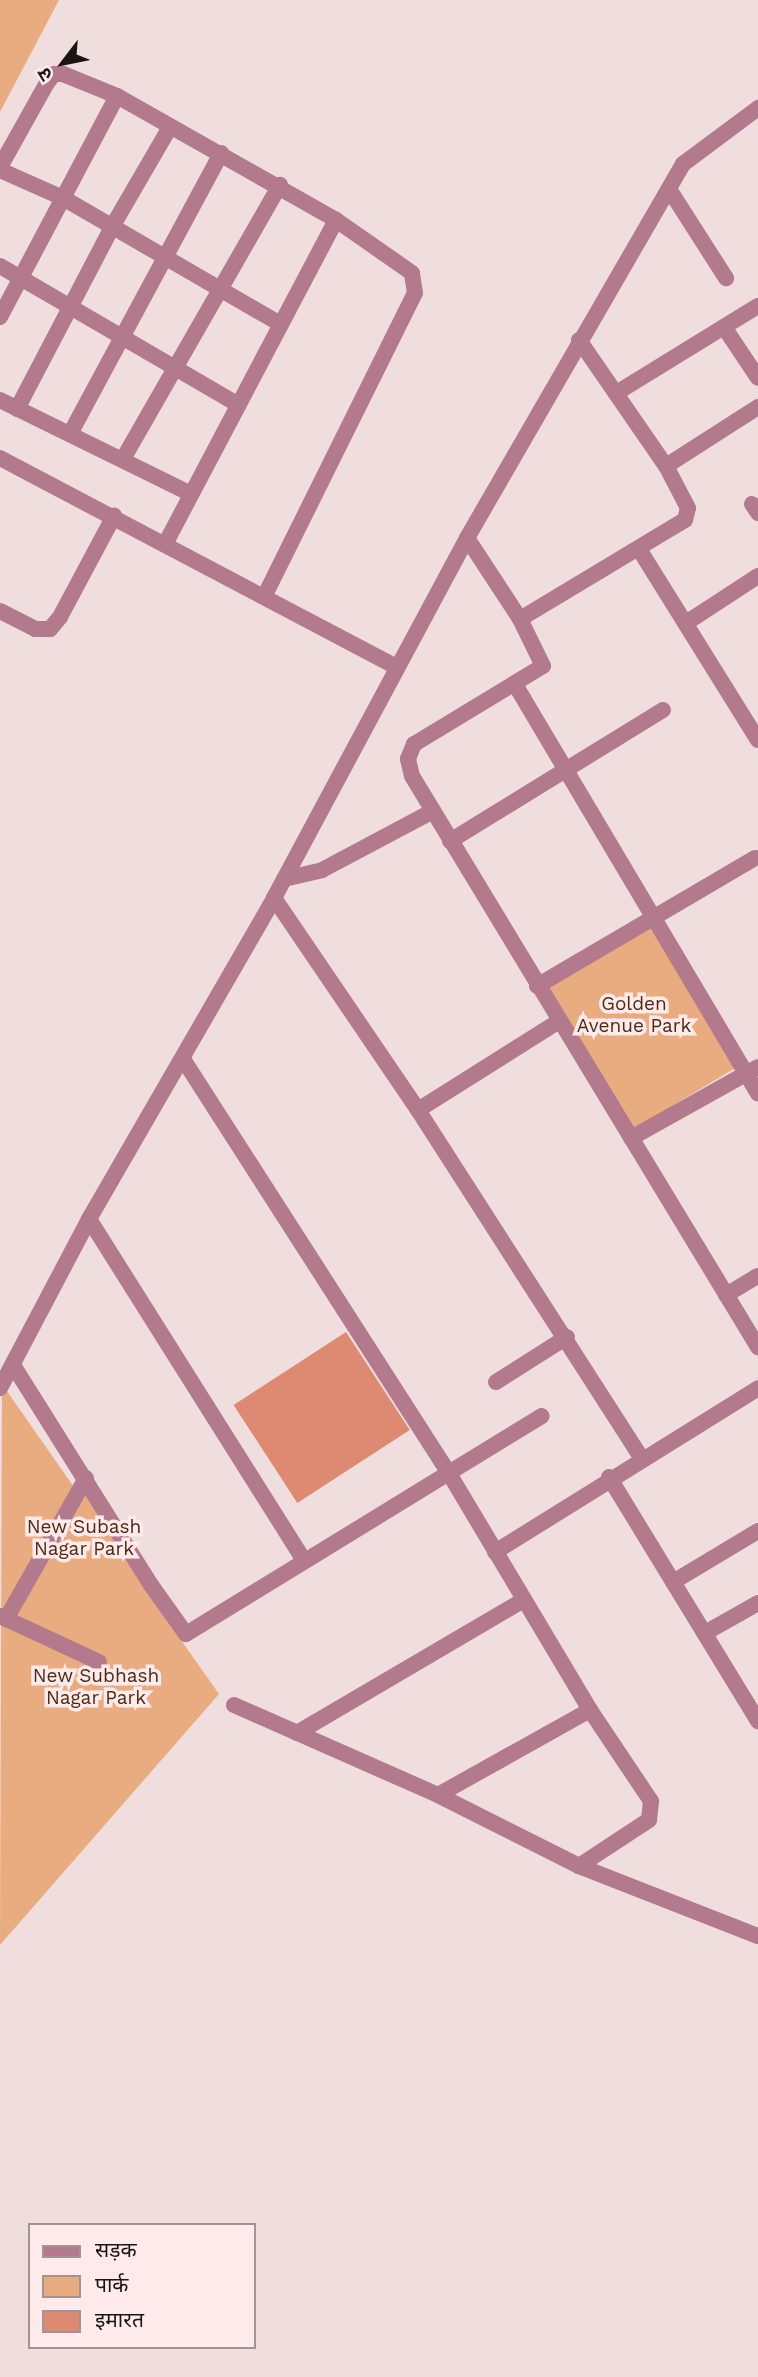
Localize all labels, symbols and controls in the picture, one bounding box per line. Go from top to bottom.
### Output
north arrow [28,28,98,98]
text: उ [32,64,57,85]
park label: Golden Avenue Park [577,993,691,1037]
park label: New Subash Nagar Park [26,1516,142,1560]
park label: New Subhash Nagar Park [33,1665,159,1709]
legend [28,2223,256,2349]
text: सड़क [95,2237,137,2262]
text: पार्क [95,2272,129,2297]
text: इमारत [95,2307,144,2332]

